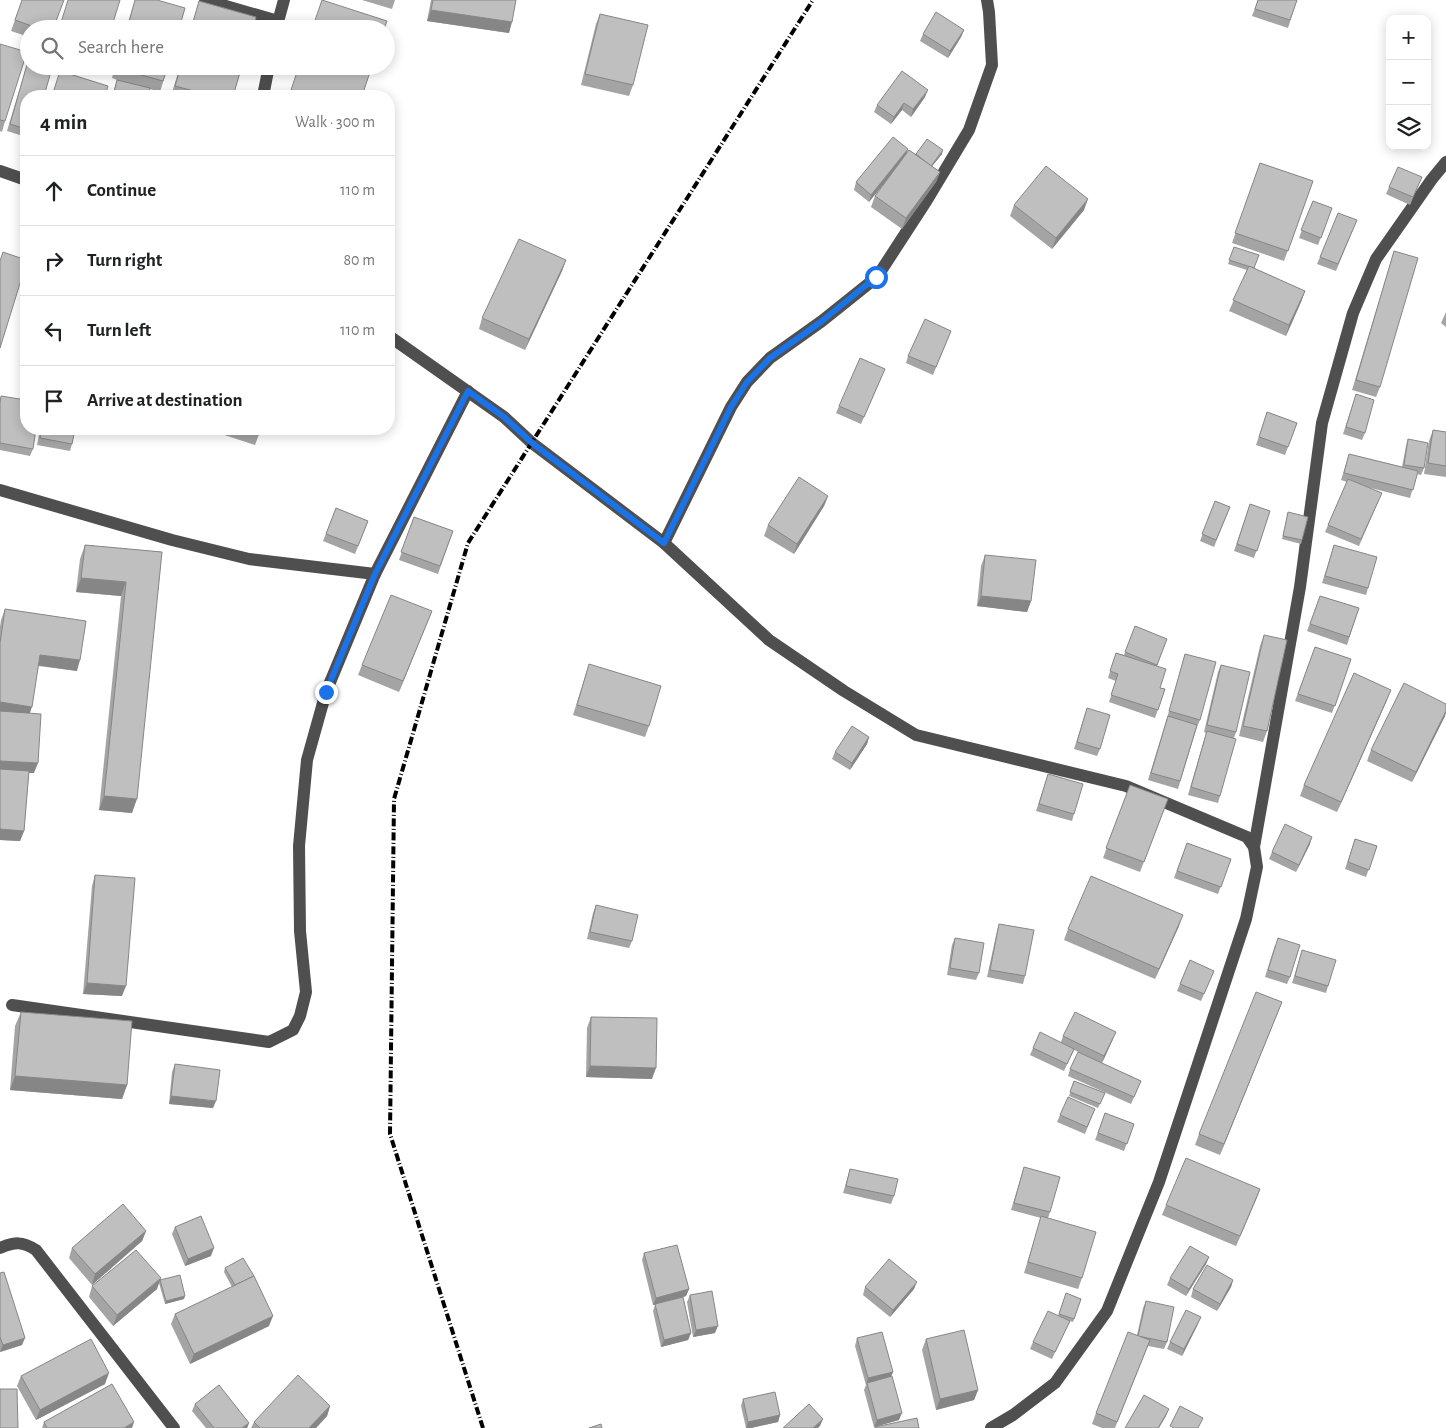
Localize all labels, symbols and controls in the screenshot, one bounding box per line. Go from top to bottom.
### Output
map controls [1386,15,1431,150]
button: + [1386,15,1431,60]
search box [20,20,395,75]
icon: search [38,34,66,62]
text: Search here [78,38,164,57]
button: − [1386,60,1431,105]
button: layers [1386,105,1431,150]
text: 4 min [40,112,87,133]
text: Walk · 300 m [295,114,375,130]
icon: ahead [40,177,68,205]
text: Continue [87,181,156,200]
text: 110 m [340,182,375,198]
icon: right [40,247,68,275]
text: Turn right [87,251,162,270]
text: 80 m [344,252,375,268]
route start [865,266,888,289]
icon: left [40,317,68,345]
text: Turn left [87,321,151,340]
text: 110 m [340,322,375,338]
icon: arrive [40,387,68,415]
text: Arrive at destination [87,391,243,410]
route end [315,681,338,704]

